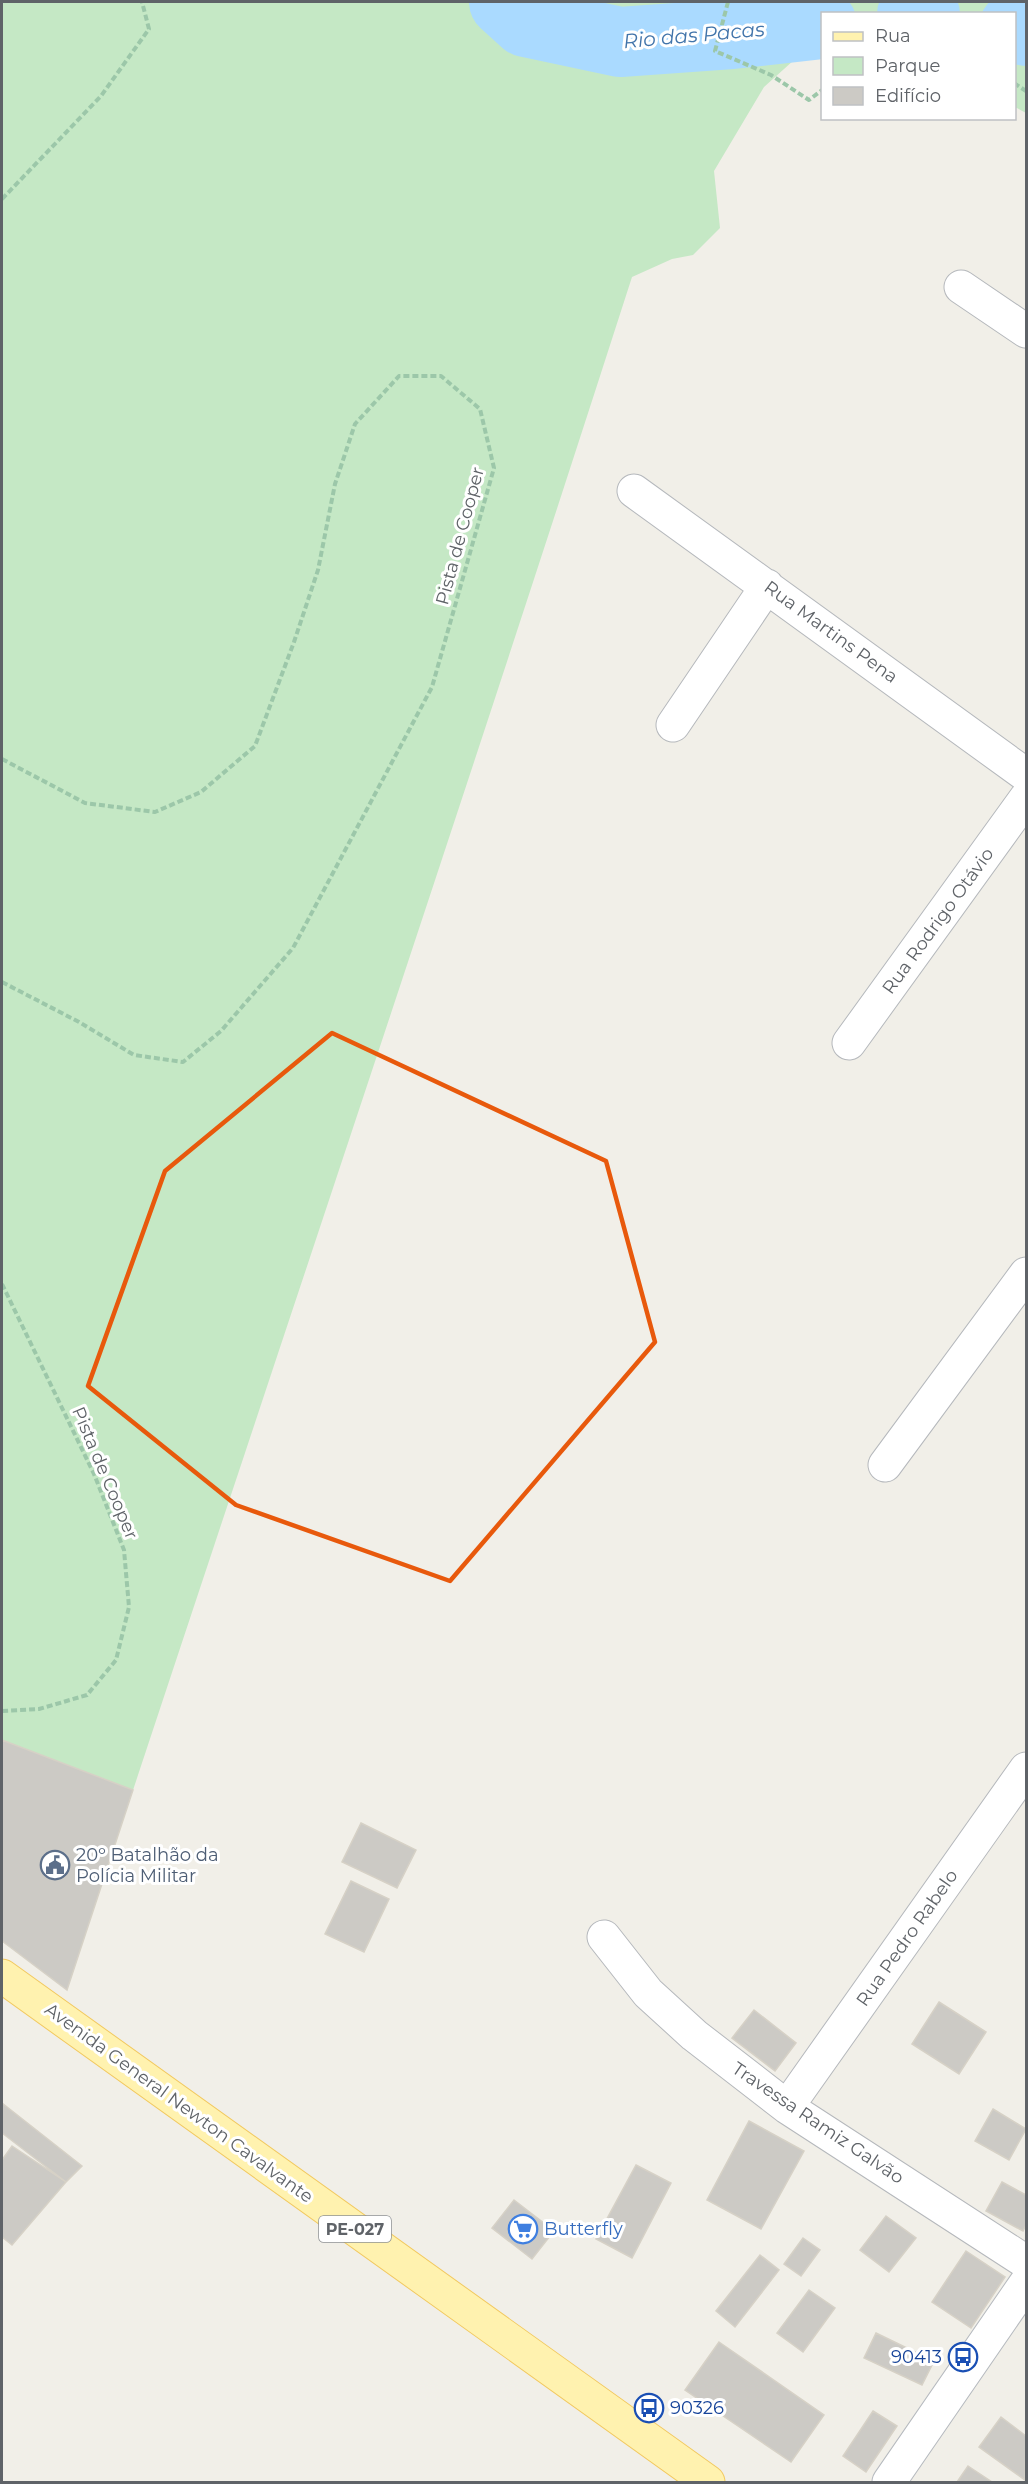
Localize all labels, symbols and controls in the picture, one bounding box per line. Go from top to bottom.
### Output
legend [821,12,1016,120]
water label: Rio das Pacas [622,17,766,53]
text: Rua [875,25,911,47]
text: Parque [875,55,941,77]
text: Edifício [875,85,941,107]
street label: Pista de Cooper [431,465,489,607]
street label: Rua Martins Pena [760,576,902,688]
street label: Rua Rodrigo Otávio [877,843,999,999]
street label: Pista de Cooper [67,1403,143,1543]
place label: 20º Batalhão da Polícia Militar [76,1844,219,1887]
public building icon: 20º Batalhão da Polícia Militar [39,1849,71,1881]
street label: Rua Pedro Rabelo [852,1865,962,2011]
street label: Avenida General Newton Cavalvante [41,1998,318,2208]
street label: Travessa Ramiz Galvão [728,2057,908,2189]
supermarket icon: Butterfly [507,2213,539,2245]
road number: PE-027 [319,2216,391,2242]
place label: Butterfly [544,2218,623,2240]
bus stop icon: 90413 [947,2341,979,2373]
place label: 90413 [891,2346,942,2368]
bus stop icon: 90326 [633,2392,665,2424]
place label: 90326 [670,2397,724,2419]

